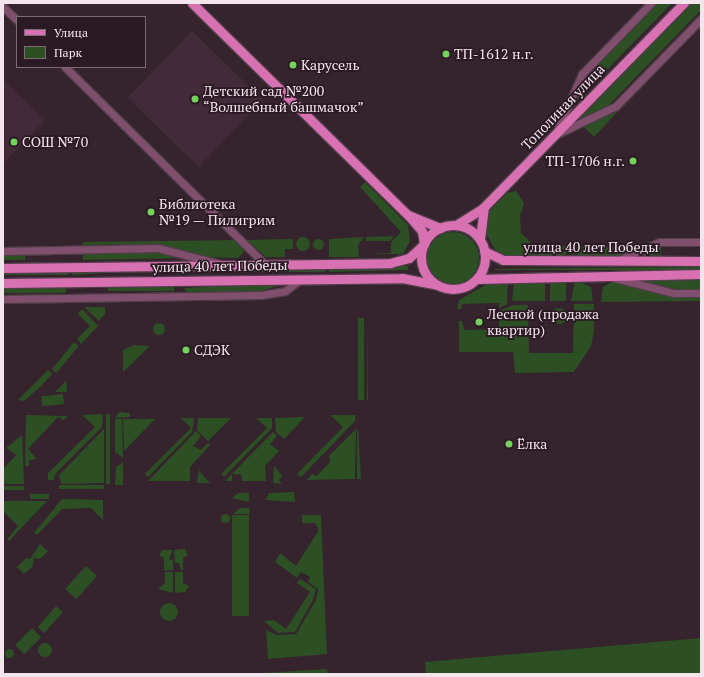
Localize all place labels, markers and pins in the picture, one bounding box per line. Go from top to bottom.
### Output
place label: ТП-1612 н.г. [454,46,534,62]
marker: ТП-1612 н.г. [441,49,451,59]
place label: Карусель [301,57,360,73]
marker: Карусель [288,60,298,70]
place label: Детский сад №200 “Волшебный башмачок” [203,83,364,116]
marker: Детский сад №200 “Волшебный башмачок” [190,94,200,104]
place label: СОШ №70 [22,134,88,150]
marker: СОШ №70 [9,137,19,147]
place label: ТП-1706 н.г. [545,153,625,169]
marker: ТП-1706 н.г. [628,156,638,166]
place label: Библиотека №19 — Пилигрим [159,196,277,228]
marker: Библиотека №19 — Пилигрим [146,207,156,217]
place label: Лесной (продажа квартир) [487,306,599,338]
marker: Лесной (продажа квартир) [474,317,484,327]
place label: СДЭК [194,342,230,358]
marker: СДЭК [181,345,191,355]
place label: Ёлка [517,436,547,452]
marker: Ёлка [504,439,514,449]

